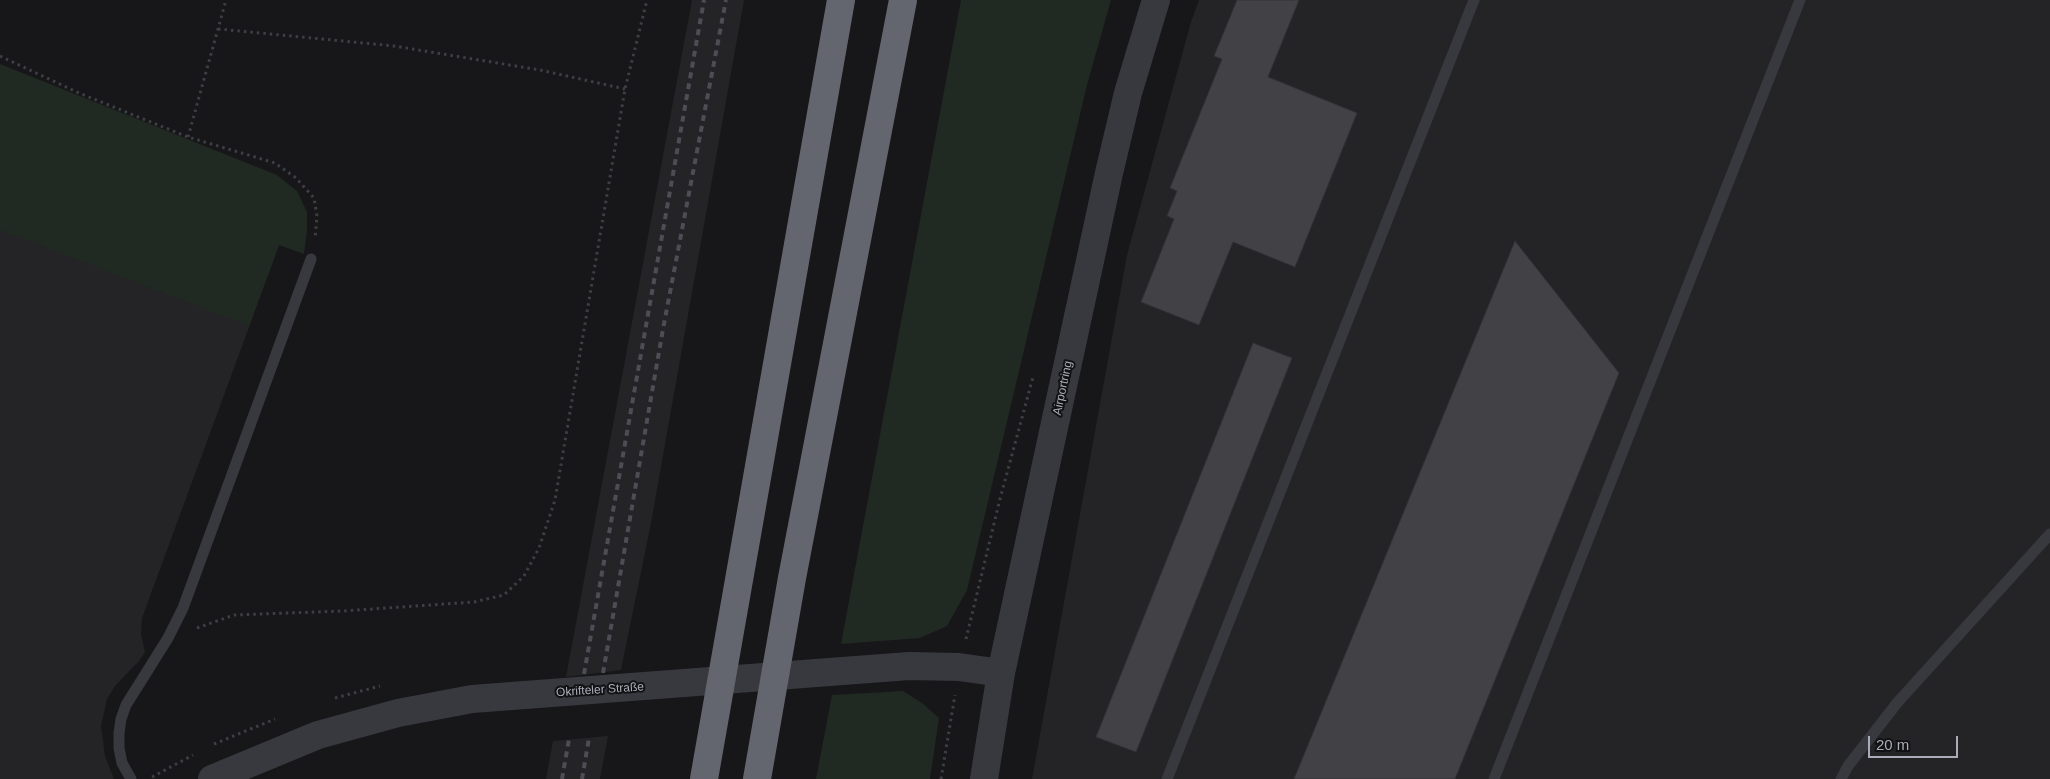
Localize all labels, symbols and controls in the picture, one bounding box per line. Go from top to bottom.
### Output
street label: Airportring [1050,359,1076,417]
street label: Okrifteler Straße [556,680,644,700]
scale bar [1870,726,1960,758]
text: 20 m [1876,736,1909,753]

